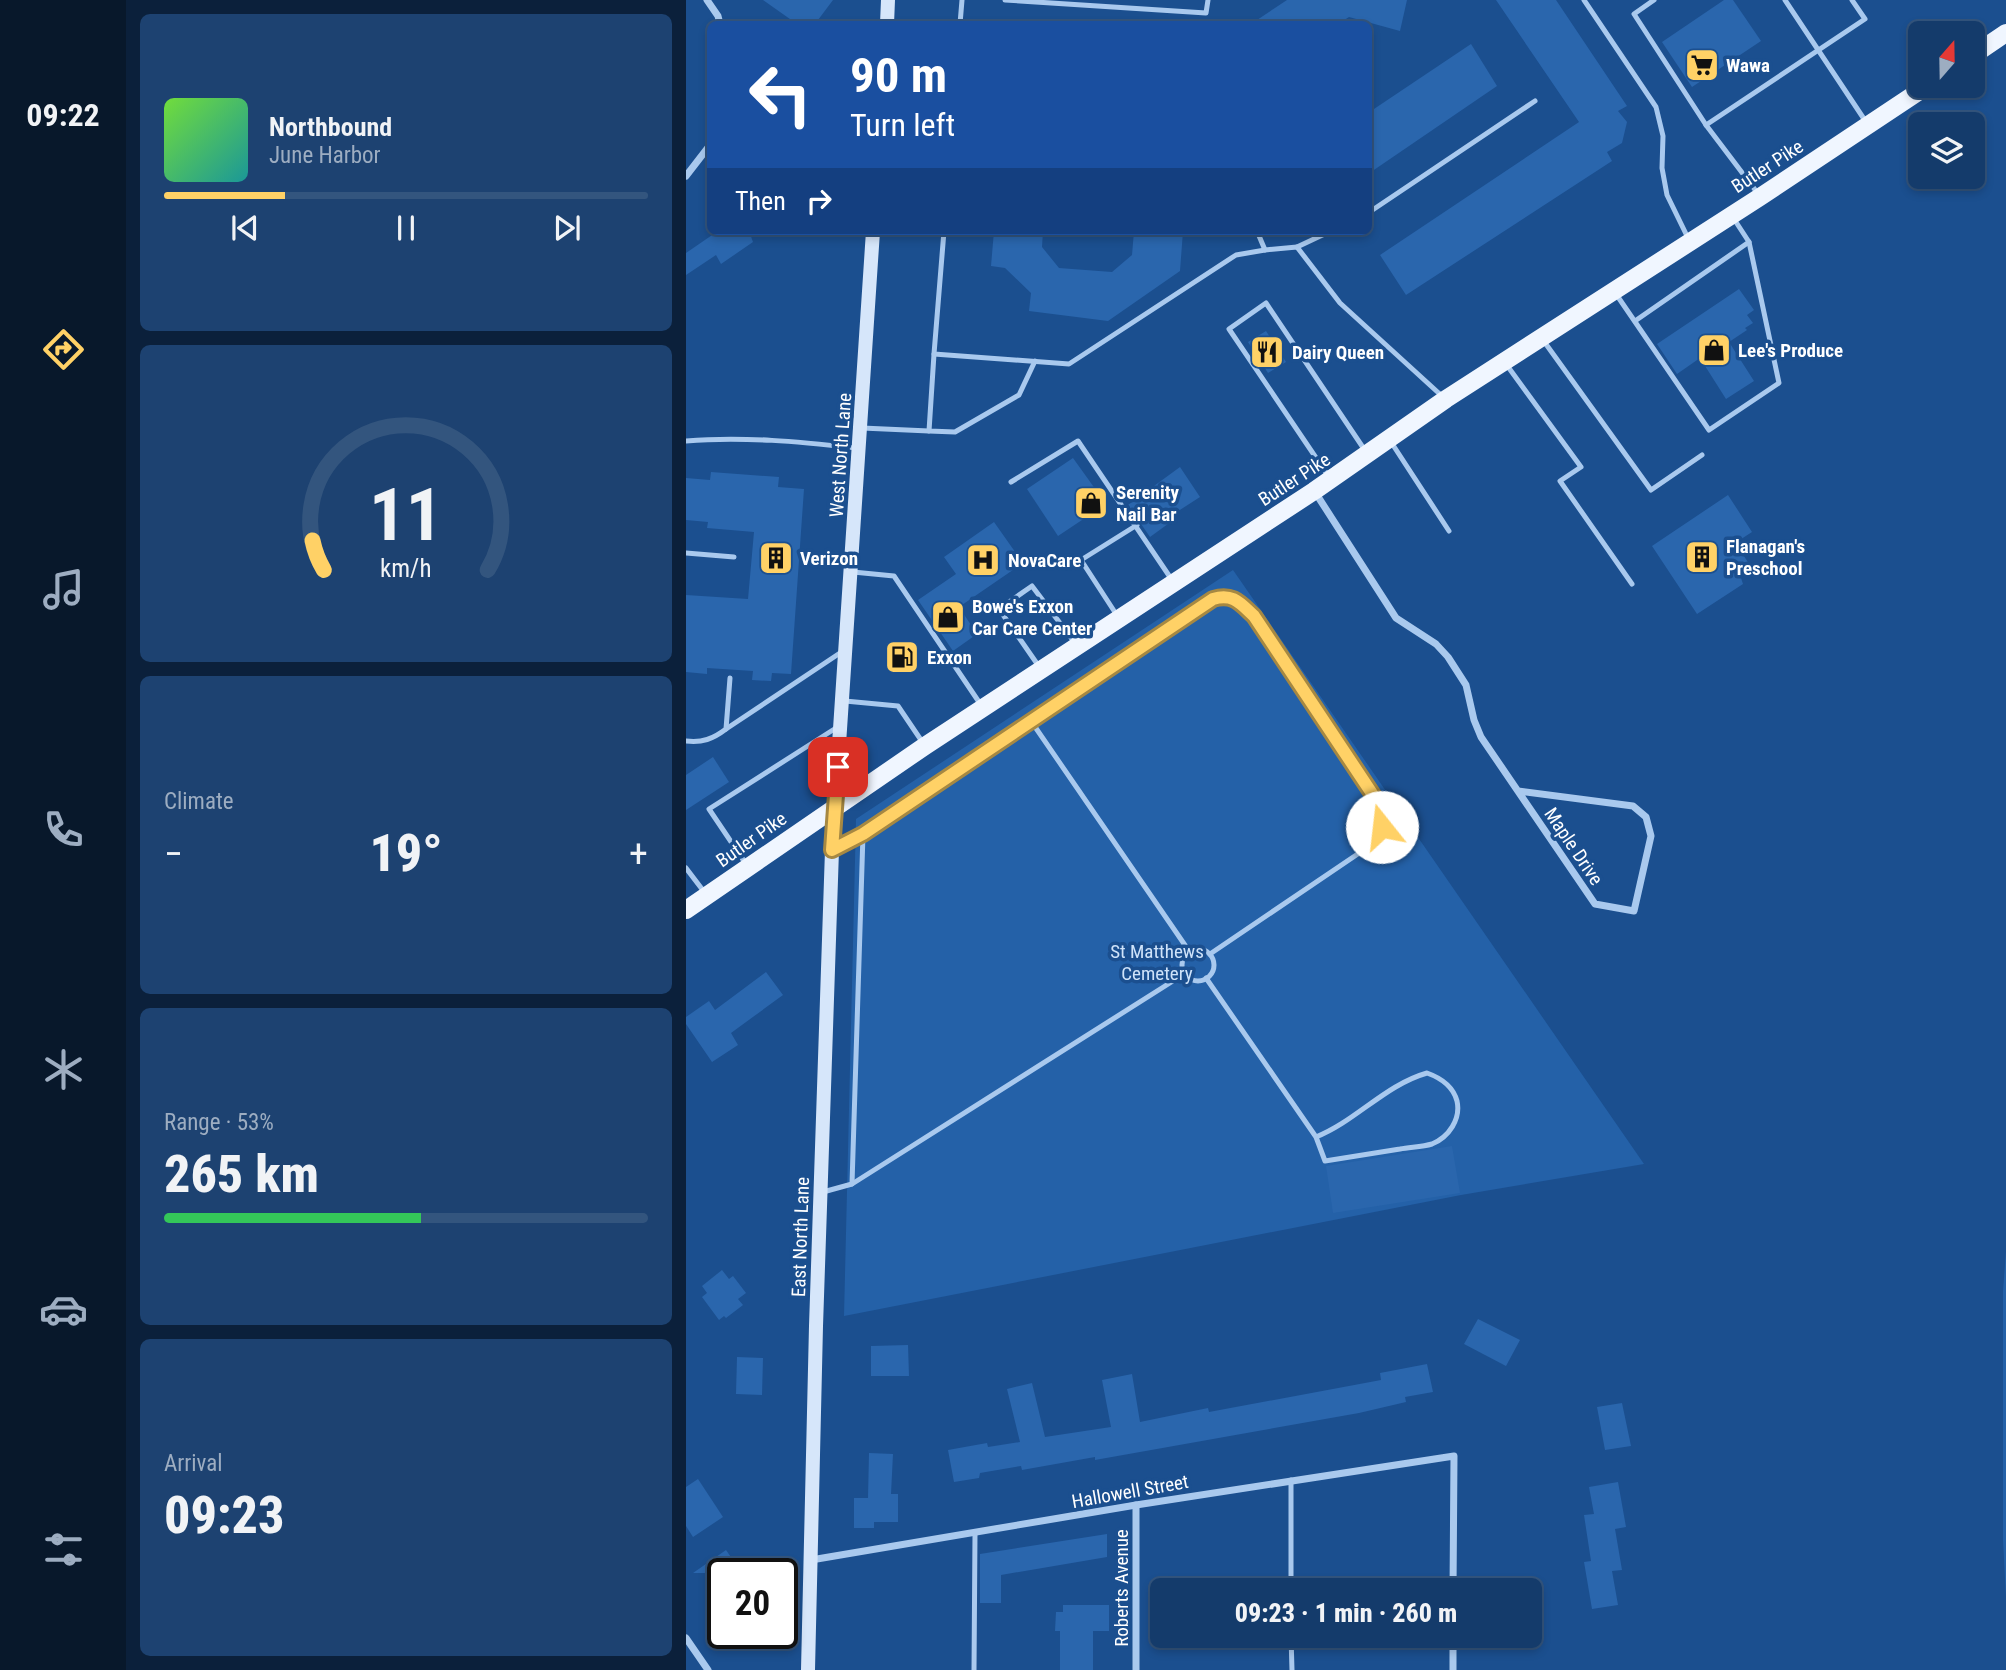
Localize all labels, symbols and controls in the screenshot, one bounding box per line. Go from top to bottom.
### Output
north arrow [1908,21,1984,98]
map controls [1908,21,1985,189]
supermarket icon: Wawa [1683,46,1721,84]
text: 90 m [850,47,947,104]
icon: left [735,49,826,140]
place label: Wawa [1726,54,1770,77]
text: 09:22 [26,96,100,134]
text: Turn left [850,106,955,144]
text: Northbound [269,112,392,142]
button: layers [1908,112,1985,189]
street label: Butler Pike [1727,135,1807,198]
text: June Harbor [269,142,381,169]
icon: right [800,182,838,220]
text: Then [735,186,786,216]
icon: previous [226,209,264,247]
icon: pause [387,209,425,247]
icon: next [548,209,586,247]
icon: directions [39,325,88,374]
shop icon: Lee's Produce [1695,331,1733,369]
restaurant icon: Dairy Queen [1248,333,1286,371]
place label: Lee's Produce [1738,339,1843,362]
place label: Dairy Queen [1292,341,1384,364]
street label: West North Lane [825,392,856,518]
street label: Butler Pike [1254,448,1334,511]
text: 11 [369,472,443,558]
place label: Serenity Nail Bar [1116,481,1180,526]
shop icon: Serenity Nail Bar [1072,484,1110,522]
place label: Flanagan's Preschool [1726,535,1805,580]
building icon: Flanagan's Preschool [1683,538,1721,576]
building icon: Verizon [757,539,795,577]
hospital icon: NovaCare [964,541,1002,579]
place label: Verizon [800,547,858,570]
place label: NovaCare [1008,549,1081,572]
text: km/h [380,554,432,583]
icon: music [39,565,88,614]
place label: Bowe's Exxon Car Care Center [972,595,1092,640]
shop icon: Bowe's Exxon Car Care Center [929,598,967,636]
fuel station icon: Exxon [883,638,921,676]
place label: Exxon [927,646,972,669]
pin [808,737,868,797]
icon: arrive [819,748,857,786]
text: Climate [164,788,234,815]
position arrow [1345,790,1419,864]
street label: Maple Drive [1539,803,1608,889]
icon: phone [39,805,88,854]
street label: Butler Pike [712,807,791,872]
text: 19° [369,823,443,884]
text: − [164,832,183,876]
text: + [629,832,648,876]
park label: St Matthews Cemetery [1110,940,1204,985]
icon: climate [39,1045,88,1094]
text: Range · 53% [164,1109,274,1136]
text: 265 km [164,1144,319,1205]
street label: East North Lane [787,1176,814,1297]
icon: car [39,1285,88,1334]
text: Arrival [164,1450,223,1477]
street label: Hallowell Street [1070,1470,1190,1513]
text: 09:23 [164,1485,284,1546]
icon: filters [39,1525,88,1574]
street label: Roberts Avenue [1110,1529,1133,1647]
speed limit sign: 20 [707,1558,798,1649]
text: 09:23 · 1 min · 260 m [1235,1598,1457,1628]

